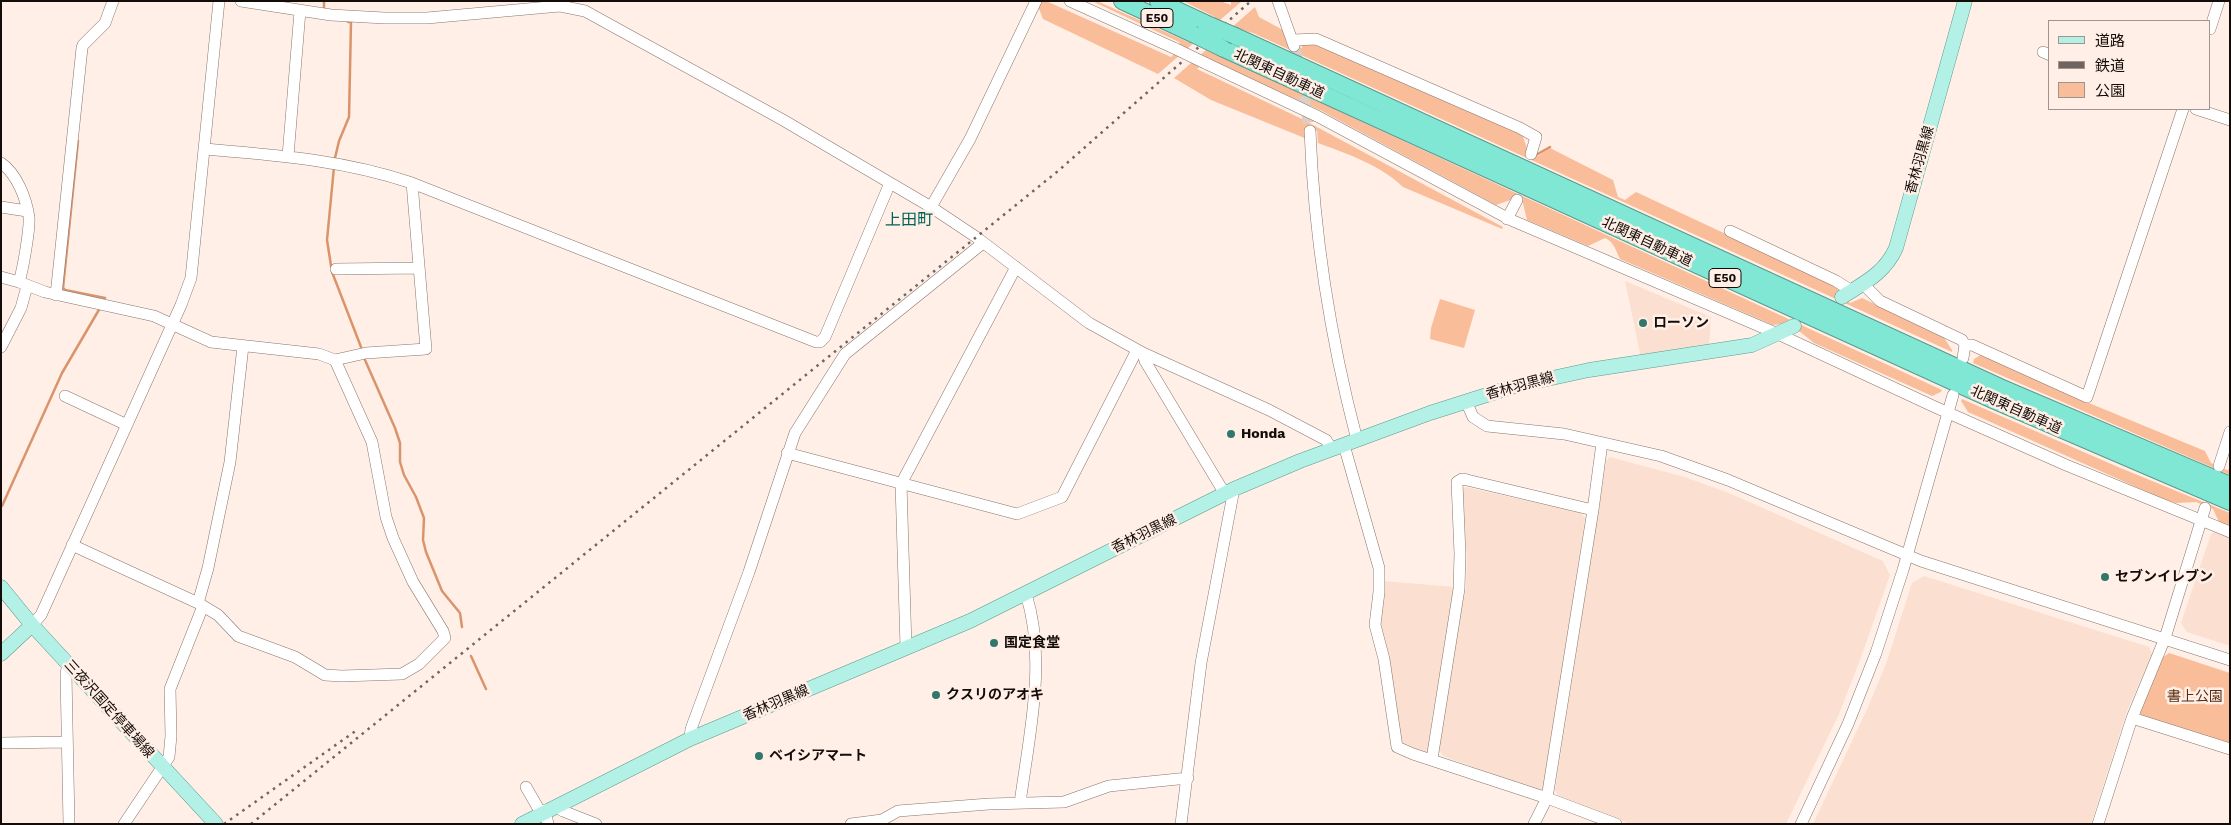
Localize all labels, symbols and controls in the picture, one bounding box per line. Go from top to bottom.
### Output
road number: E50 [1141,8,1173,28]
legend [2048,20,2211,110]
text: 道路 [2095,32,2125,50]
street label: 北関東自動車道 [1231,46,1327,102]
text: 鉄道 [2095,57,2125,75]
text: 公園 [2095,82,2125,100]
street label: 香林羽黒線 [1902,124,1938,196]
district label: 上田町 [885,210,933,230]
street label: 北関東自動車道 [1599,214,1695,270]
road number: E50 [1709,268,1741,288]
place label: ローソン [1653,315,1709,331]
marker: ローソン [1637,317,1649,329]
street label: 香林羽黒線 [1484,369,1556,403]
street label: 北関東自動車道 [1968,382,2064,438]
place label: Honda [1241,426,1285,442]
marker: Honda [1225,428,1237,440]
street label: 香林羽黒線 [1109,511,1179,557]
place label: セブンイレブン [2115,569,2213,585]
marker: セブンイレブン [2099,571,2111,583]
place label: 国定食堂 [1004,635,1060,651]
marker: 国定食堂 [988,637,1000,649]
street label: 三夜沢国定停車場線 [61,657,157,761]
street label: 香林羽黒線 [741,682,811,724]
place label: クスリのアオキ [946,687,1044,703]
marker: クスリのアオキ [930,689,942,701]
park label: 書上公園 [2167,689,2223,705]
place label: ベイシアマート [769,748,867,764]
marker: ベイシアマート [753,750,765,762]

